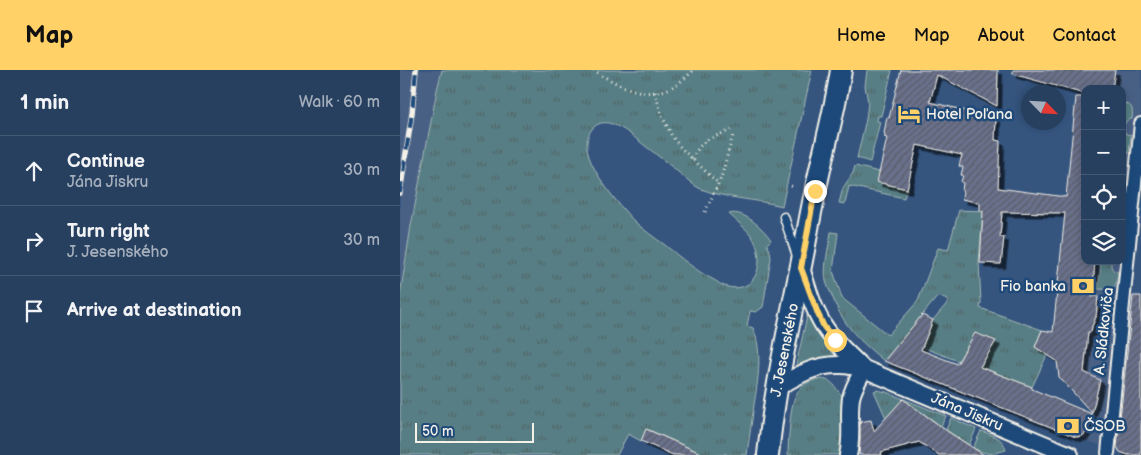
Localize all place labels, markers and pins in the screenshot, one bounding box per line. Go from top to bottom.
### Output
hotel icon: Hotel Poľana [896,101,922,127]
place label: Hotel Poľana [926,105,1013,124]
bank icon: Fio banka [1070,273,1096,299]
place label: Fio banka [1000,277,1066,296]
bank icon: ČSOB [1055,413,1081,439]
place label: ČSOB [1084,417,1125,436]

